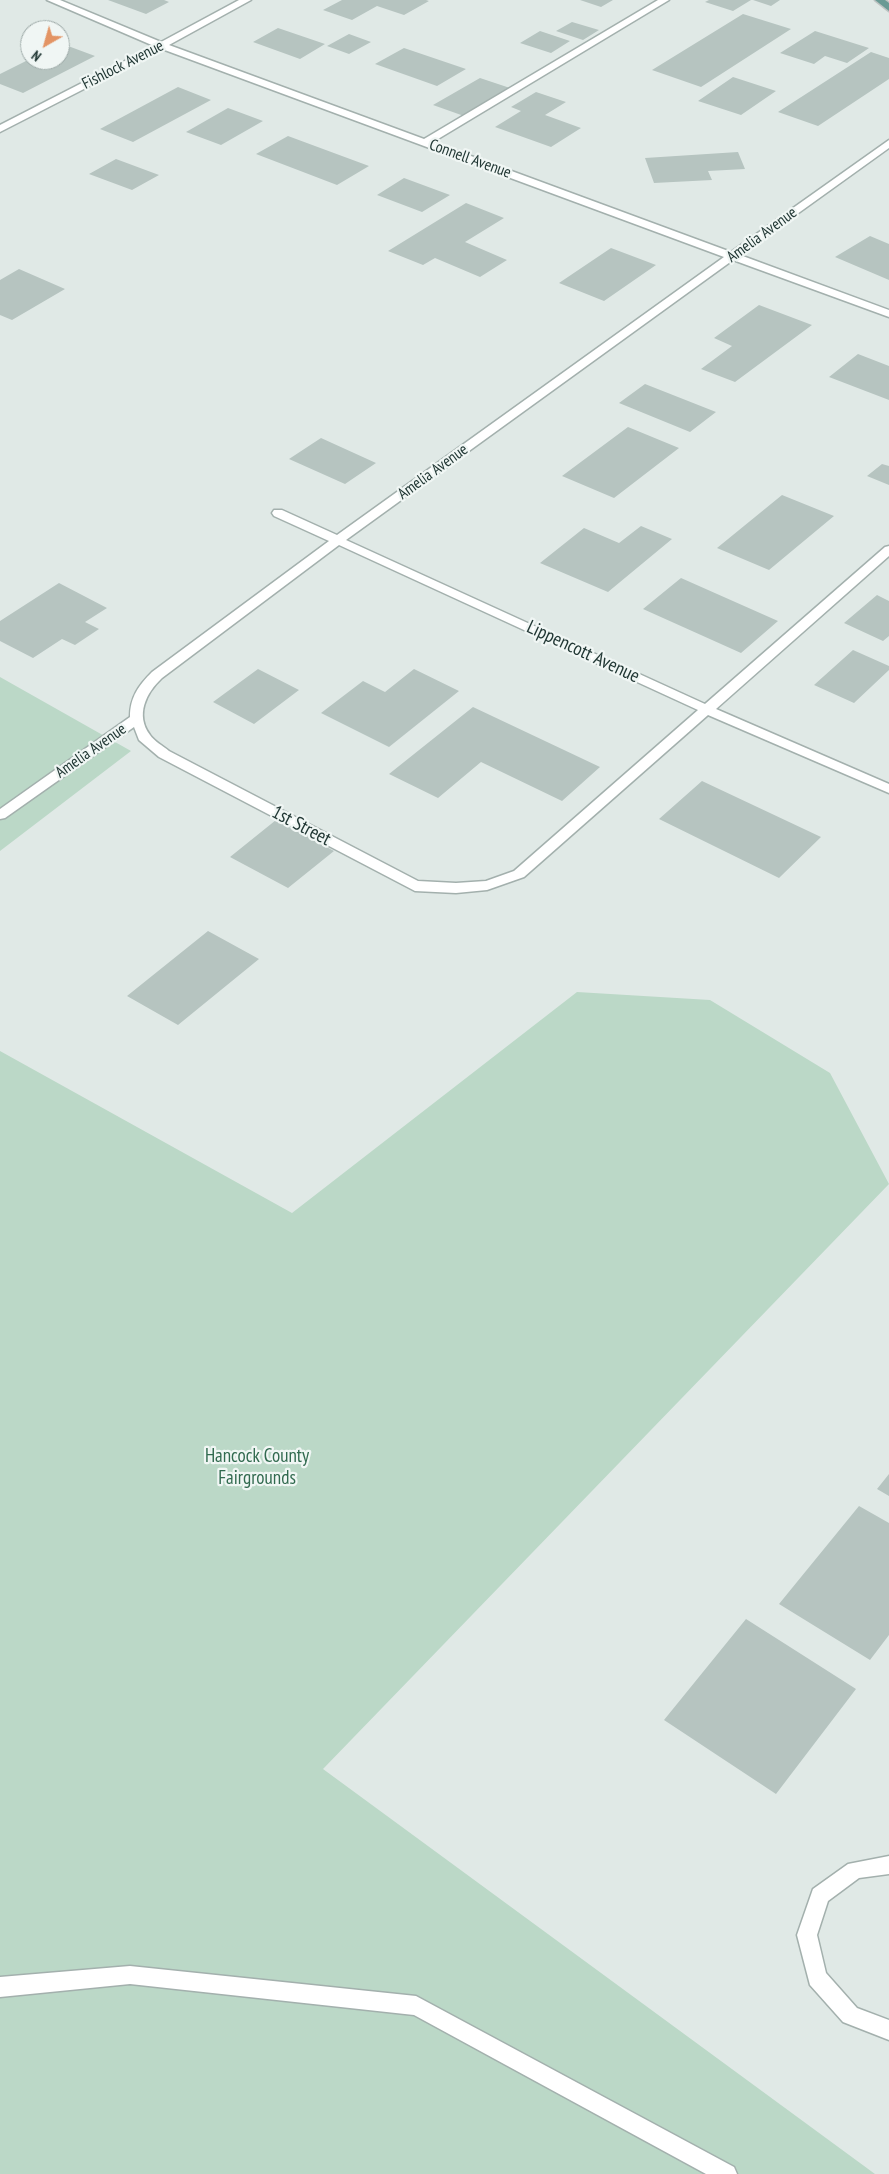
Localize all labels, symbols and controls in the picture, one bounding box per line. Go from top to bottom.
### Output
north arrow [20,20,70,70]
street label: Fishlock Avenue [79,36,167,94]
text: N [28,47,45,65]
street label: Connell Avenue [426,135,514,183]
street label: Amelia Avenue [723,203,801,267]
street label: Amelia Avenue [394,440,472,504]
street label: Lippencott Avenue [523,616,643,688]
street label: Amelia Avenue [52,720,130,782]
street label: 1st Street [268,801,334,851]
park label: Hancock County Fairgrounds [205,1446,309,1490]

